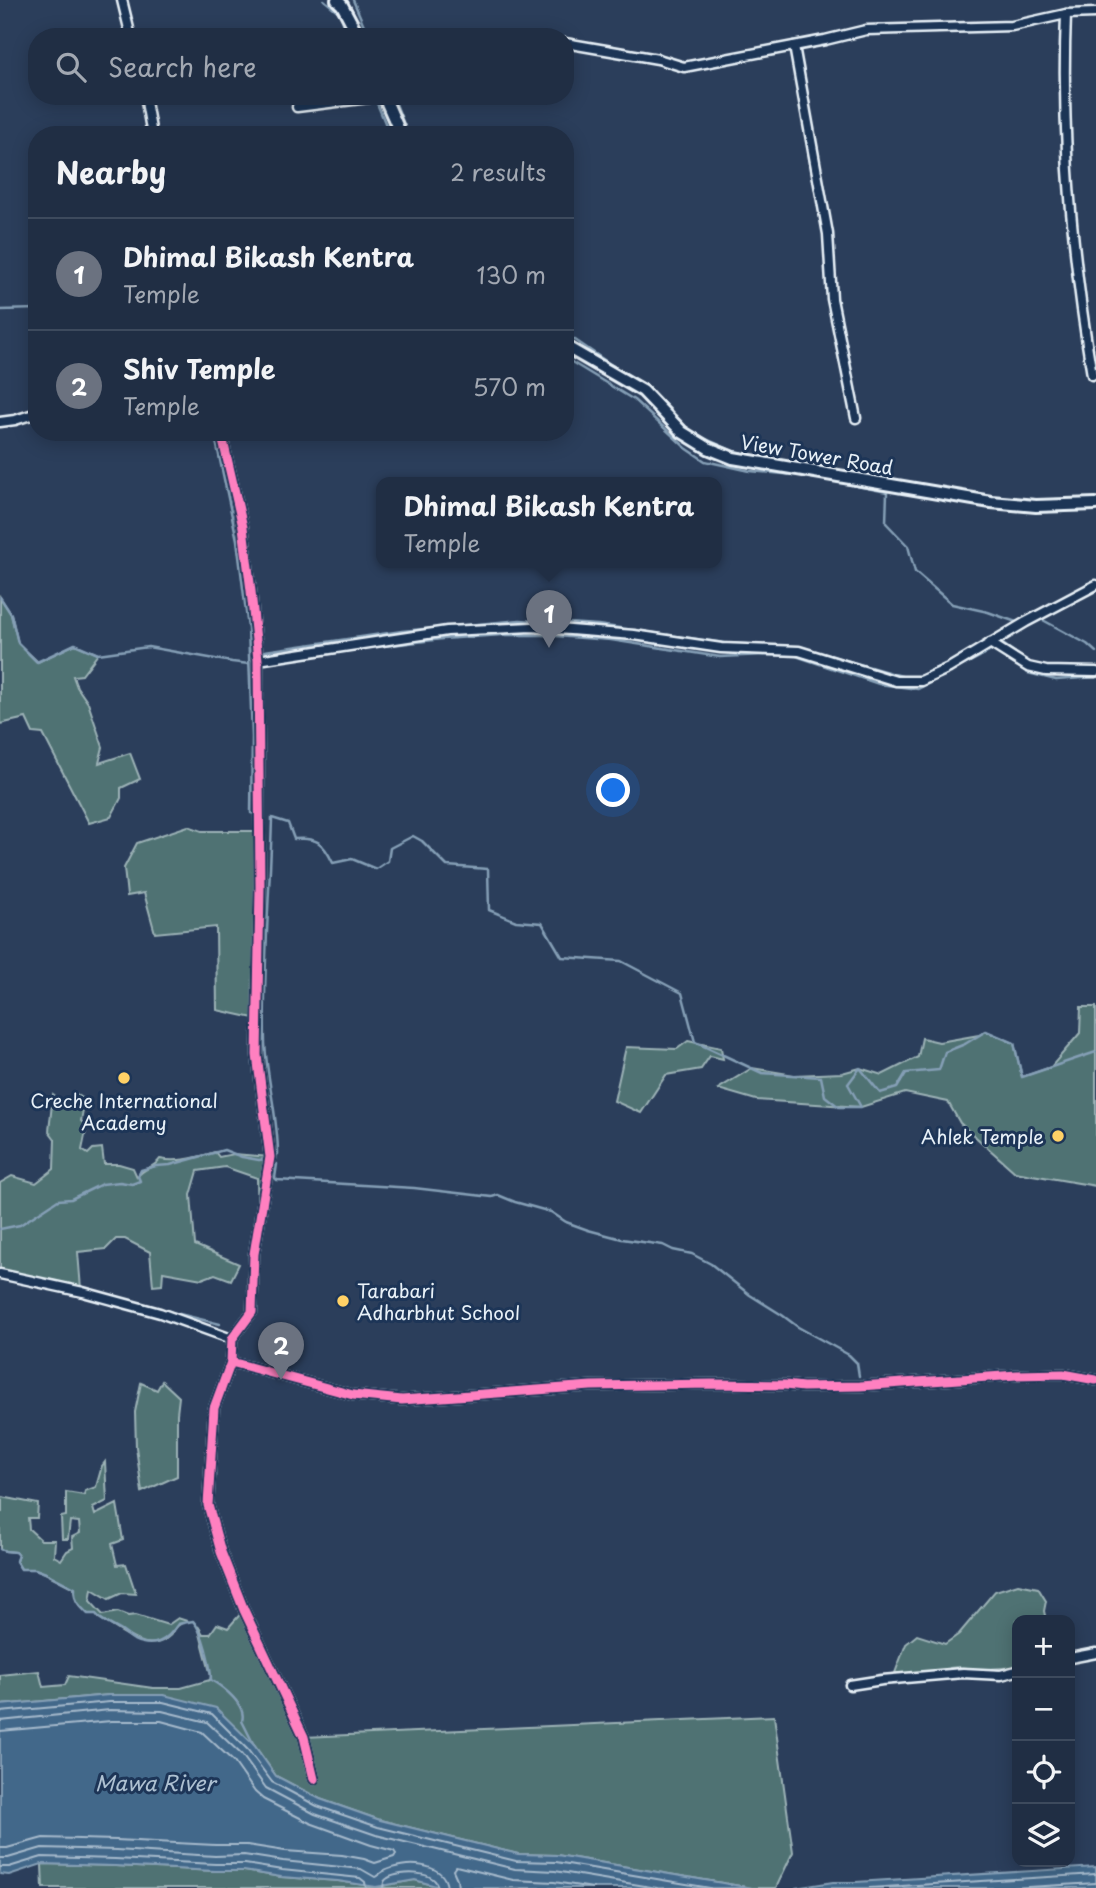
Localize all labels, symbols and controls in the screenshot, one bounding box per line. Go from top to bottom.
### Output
search box [28,28,574,105]
text: Search here [108,47,257,86]
icon: search [52,48,90,86]
text: Nearby [56,149,166,194]
text: 2 results [450,154,546,189]
text: Dhimal Bikash Kentra [123,237,414,276]
text: 1 [74,257,85,292]
text: 130 m [476,257,546,292]
text: Temple [123,276,200,311]
text: Shiv Temple [123,349,276,388]
text: 2 [71,369,87,404]
text: 570 m [473,369,546,404]
text: Temple [123,388,200,423]
street label: View Tower Road [739,427,895,481]
popup [376,477,722,568]
text: Dhimal Bikash Kentra [403,486,695,525]
text: Temple [403,525,480,560]
pin: 1 [526,590,572,648]
your location [596,773,630,807]
marker: Creche International Academy [116,1070,132,1086]
place label: Creche International Academy [30,1086,218,1136]
place label: Ahlek Temple [921,1122,1044,1150]
marker: Ahlek Temple [1050,1128,1066,1144]
place label: Tarabari Adharbhut School [357,1276,520,1326]
marker: Tarabari Adharbhut School [335,1293,351,1309]
pin: 2 [258,1322,304,1380]
map controls [1012,1615,1075,1867]
button: + [1012,1615,1075,1678]
button: − [1012,1678,1075,1741]
button: locate [1012,1741,1075,1804]
water label: Mawa River [95,1766,217,1798]
button: layers [1012,1804,1075,1867]

